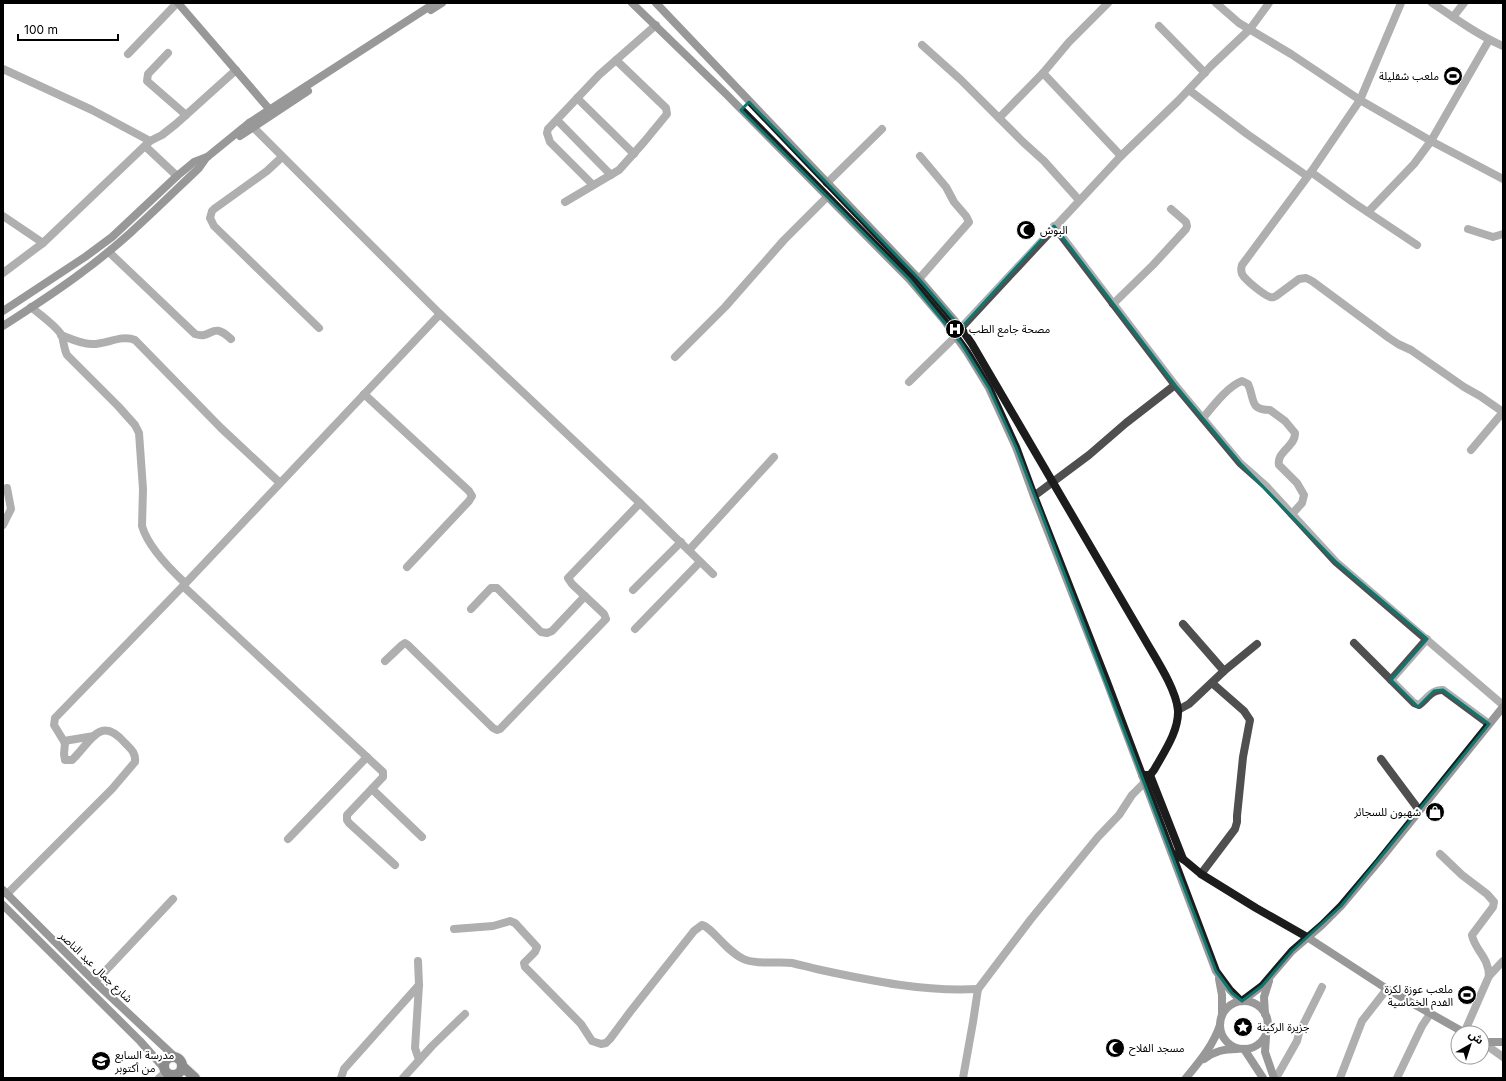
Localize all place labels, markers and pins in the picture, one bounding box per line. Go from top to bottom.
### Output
sports icon: ملعب شقليلة [1442,65,1464,87]
place label: ملعب شقليلة [1379,69,1439,83]
mosque icon: البوش [1015,219,1037,241]
place label: البوش [1040,223,1068,237]
hospital icon: مصحة جامع الطب [944,318,966,340]
place label: مصحة جامع الطب [969,322,1051,337]
shop icon: شهبون للسجائر [1424,801,1446,823]
place label: شهبون للسجائر [1353,805,1421,819]
place label: ملعب عوزة لكرة الفدم الخماسية [1384,982,1453,1010]
sports icon: ملعب عوزة لكرة الفدم الخماسية [1456,984,1478,1006]
place icon: جزيرة الركينة [1232,1016,1254,1038]
place label: جزيرة الركينة [1257,1020,1310,1034]
mosque icon: مسجد الفلاح [1104,1037,1126,1059]
place label: مسجد الفلاح [1129,1041,1185,1056]
place label: مدرسة السابع من أكتوبر [114,1048,174,1075]
school or university icon: مدرسة السابع من أكتوبر [90,1050,112,1072]

